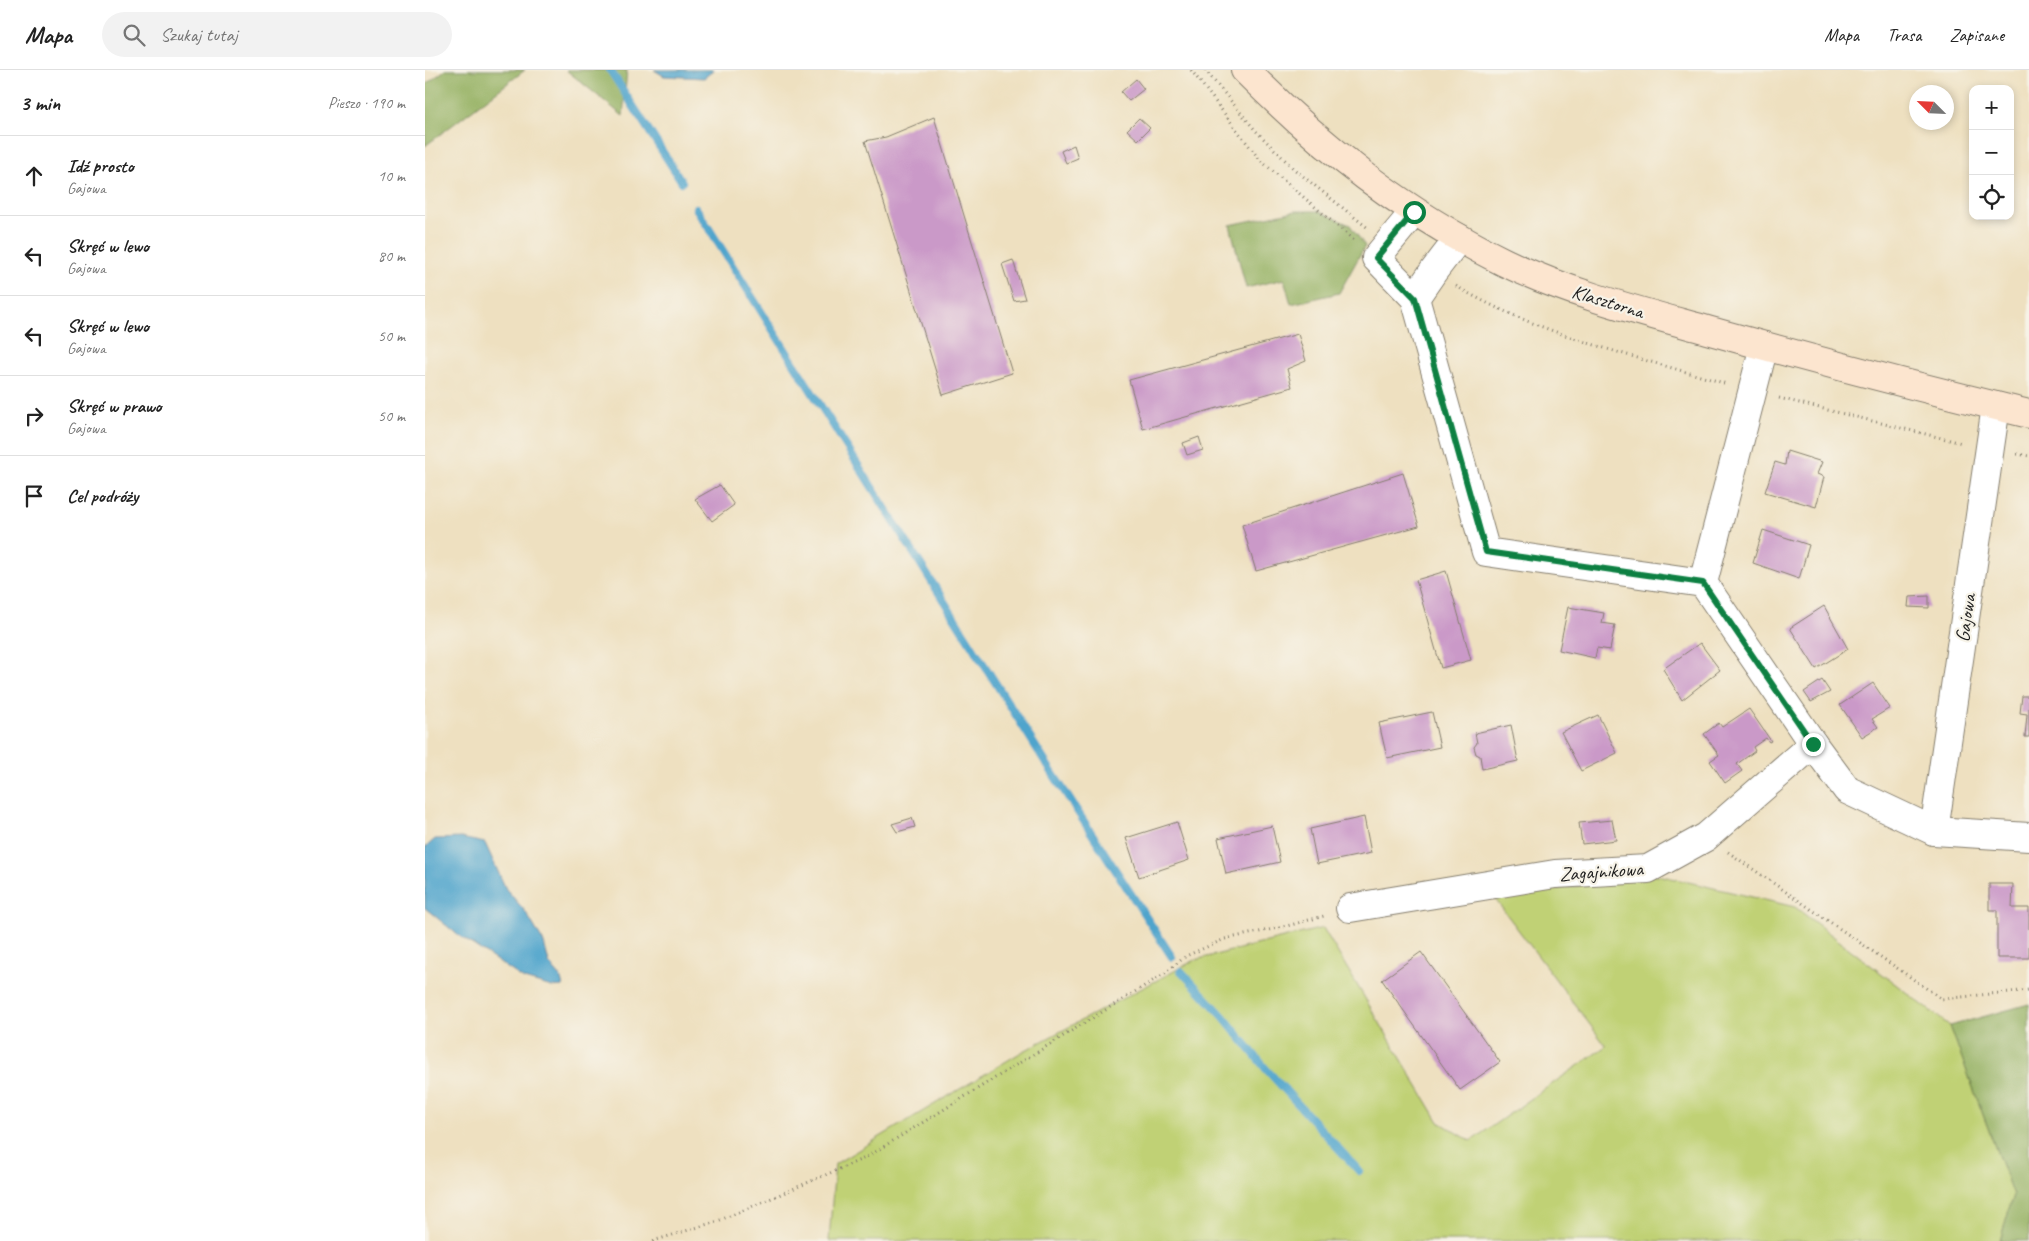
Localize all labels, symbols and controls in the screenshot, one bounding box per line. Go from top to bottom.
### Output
search box [102,12,452,57]
text: Mapa [25,20,72,50]
icon: search [120,21,148,49]
text: Szukaj tutaj [160,23,238,47]
text: Mapa [1824,24,1859,46]
text: Trasa [1887,24,1921,46]
text: Zapisane [1949,24,2004,46]
north arrow [1909,85,1954,130]
map controls [1969,85,2014,220]
button: + [1969,85,2014,130]
text: 3 min [20,90,60,116]
text: Pieszo · 190 m [328,93,405,113]
button: − [1969,130,2014,175]
text: Idź prosto [67,154,134,178]
icon: ahead [20,162,48,190]
text: 10 m [378,166,405,186]
button: locate [1969,175,2014,220]
text: Gajowa [67,178,106,198]
route start [1403,201,1426,224]
text: Skręć w lewo [67,234,149,258]
icon: left [20,242,48,270]
text: 80 m [378,246,405,266]
text: Gajowa [67,258,106,278]
street label: Klasztorna [1569,279,1648,325]
text: Skręć w lewo [67,314,149,338]
icon: left [20,322,48,350]
text: 50 m [378,326,405,346]
text: Gajowa [67,338,106,358]
text: Skręć w prawo [67,394,162,418]
icon: right [20,402,48,430]
text: 50 m [378,406,405,426]
text: Gajowa [67,418,106,438]
icon: arrive [20,482,48,510]
text: Cel podróży [67,484,138,508]
street label: Gajowa [1950,591,1981,644]
route end [1802,733,1825,756]
street label: Zagajnikowa [1558,856,1646,887]

